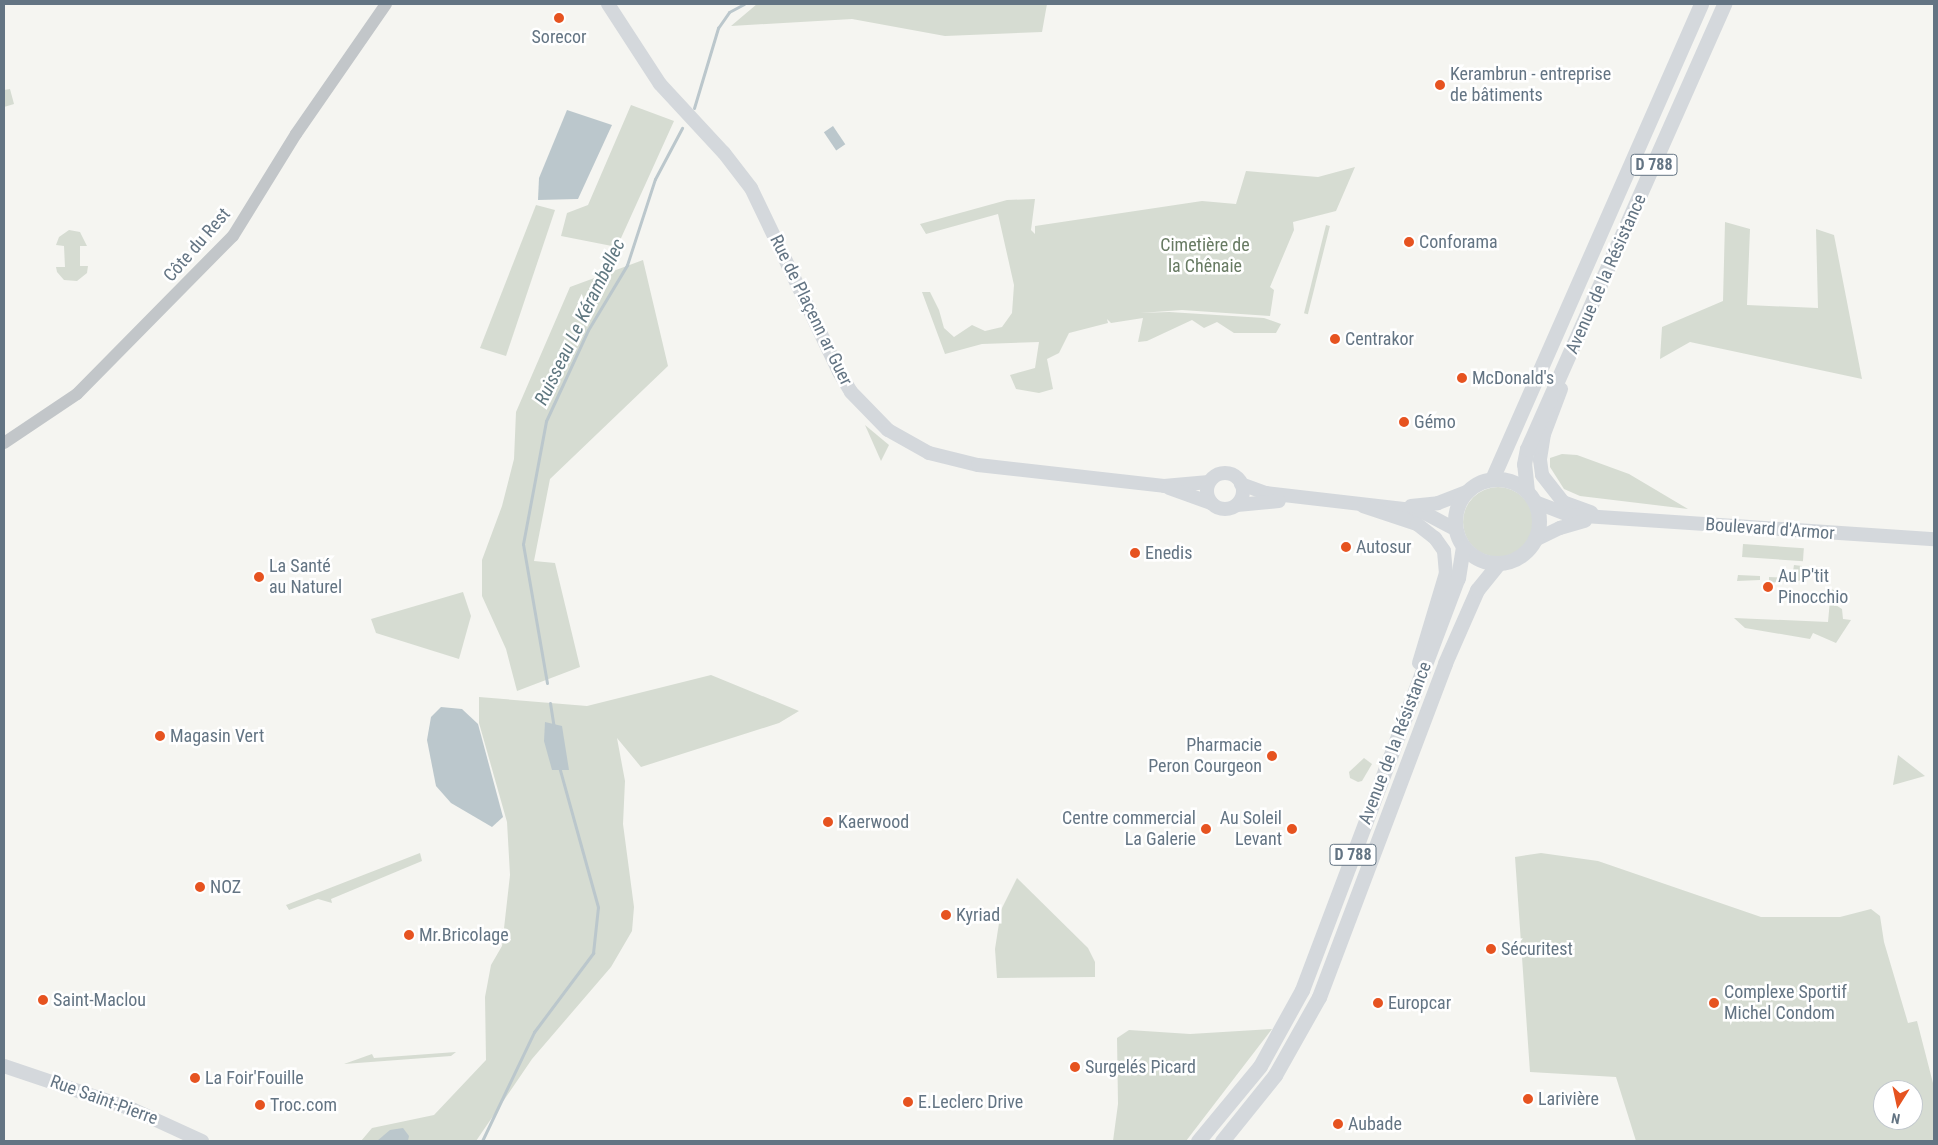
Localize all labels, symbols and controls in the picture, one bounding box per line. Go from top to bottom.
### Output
marker: Sorecor [553,12,565,24]
place label: Sorecor [532,26,586,48]
place label: Kerambrun - entreprise de bâtiments [1450,64,1611,106]
marker: Kerambrun - entreprise de bâtiments [1434,79,1446,91]
road number: D 788 [1630,152,1678,178]
street label: Avenue de la Résistance [1561,191,1651,357]
street label: Côte du Rest [159,204,235,286]
street label: Rue de Plaçenn ar Guer [765,231,857,389]
place label: Conforama [1419,231,1498,253]
water label: Ruisseau Le Kérambellec [530,235,630,409]
park label: Cimetière de la Chênaie [1160,235,1250,278]
marker: Conforama [1403,236,1415,248]
place label: Centrakor [1345,328,1414,350]
marker: Centrakor [1329,333,1341,345]
place label: McDonald's [1472,367,1554,389]
marker: McDonald's [1456,372,1468,384]
place label: Gémo [1414,411,1456,433]
marker: Gémo [1398,416,1410,428]
street label: Boulevard d'Armor [1705,514,1835,544]
place label: Autosur [1356,536,1412,558]
marker: Autosur [1340,541,1352,553]
place label: Enedis [1145,542,1192,564]
marker: Enedis [1129,547,1141,559]
place label: La Santé au Naturel [269,556,342,598]
place label: Au P'tit Pinocchio [1778,566,1848,608]
marker: La Santé au Naturel [253,571,265,583]
marker: Au P'tit Pinocchio [1762,581,1774,593]
street label: Avenue de la Résistance [1354,659,1436,827]
place label: Magasin Vert [170,725,264,747]
marker: Magasin Vert [154,730,166,742]
place label: Pharmacie Peron Courgeon [1148,735,1262,778]
marker: Pharmacie Peron Courgeon [1266,750,1278,762]
place label: Centre commercial La Galerie [1062,808,1196,851]
place label: Au Soleil Levant [1220,808,1282,851]
place label: Kaerwood [838,811,909,833]
marker: Kaerwood [822,816,834,828]
marker: Centre commercial La Galerie [1200,823,1212,835]
marker: Au Soleil Levant [1286,823,1298,835]
road number: D 788 [1329,842,1377,868]
place label: NOZ [210,876,241,898]
marker: NOZ [194,881,206,893]
place label: Kyriad [956,904,1000,926]
marker: Kyriad [940,909,952,921]
place label: Mr.Bricolage [419,924,509,946]
marker: Mr.Bricolage [403,929,415,941]
place label: Sécuritest [1501,938,1573,960]
marker: Sécuritest [1485,943,1497,955]
place label: Complexe Sportif Michel Condom [1724,982,1847,1024]
place label: Saint-Maclou [53,989,146,1011]
place label: Europcar [1388,992,1451,1014]
marker: Saint-Maclou [37,994,49,1006]
marker: Europcar [1372,997,1384,1009]
marker: Complexe Sportif Michel Condom [1708,997,1720,1009]
place label: Surgelés Picard [1085,1056,1196,1078]
marker: Surgelés Picard [1069,1061,1081,1073]
place label: La Foir'Fouille [205,1067,304,1089]
street label: Rue Saint-Pierre [47,1070,161,1130]
marker: La Foir'Fouille [189,1072,201,1084]
north arrow [1873,1080,1923,1130]
place label: Larivière [1538,1088,1599,1110]
place label: E.Leclerc Drive [918,1091,1023,1113]
marker: Larivière [1522,1093,1534,1105]
place label: Troc.com [270,1094,337,1116]
marker: E.Leclerc Drive [902,1096,914,1108]
marker: Troc.com [254,1099,266,1111]
text: N [1890,1110,1901,1127]
place label: Aubade [1348,1113,1402,1135]
marker: Aubade [1332,1118,1344,1130]

